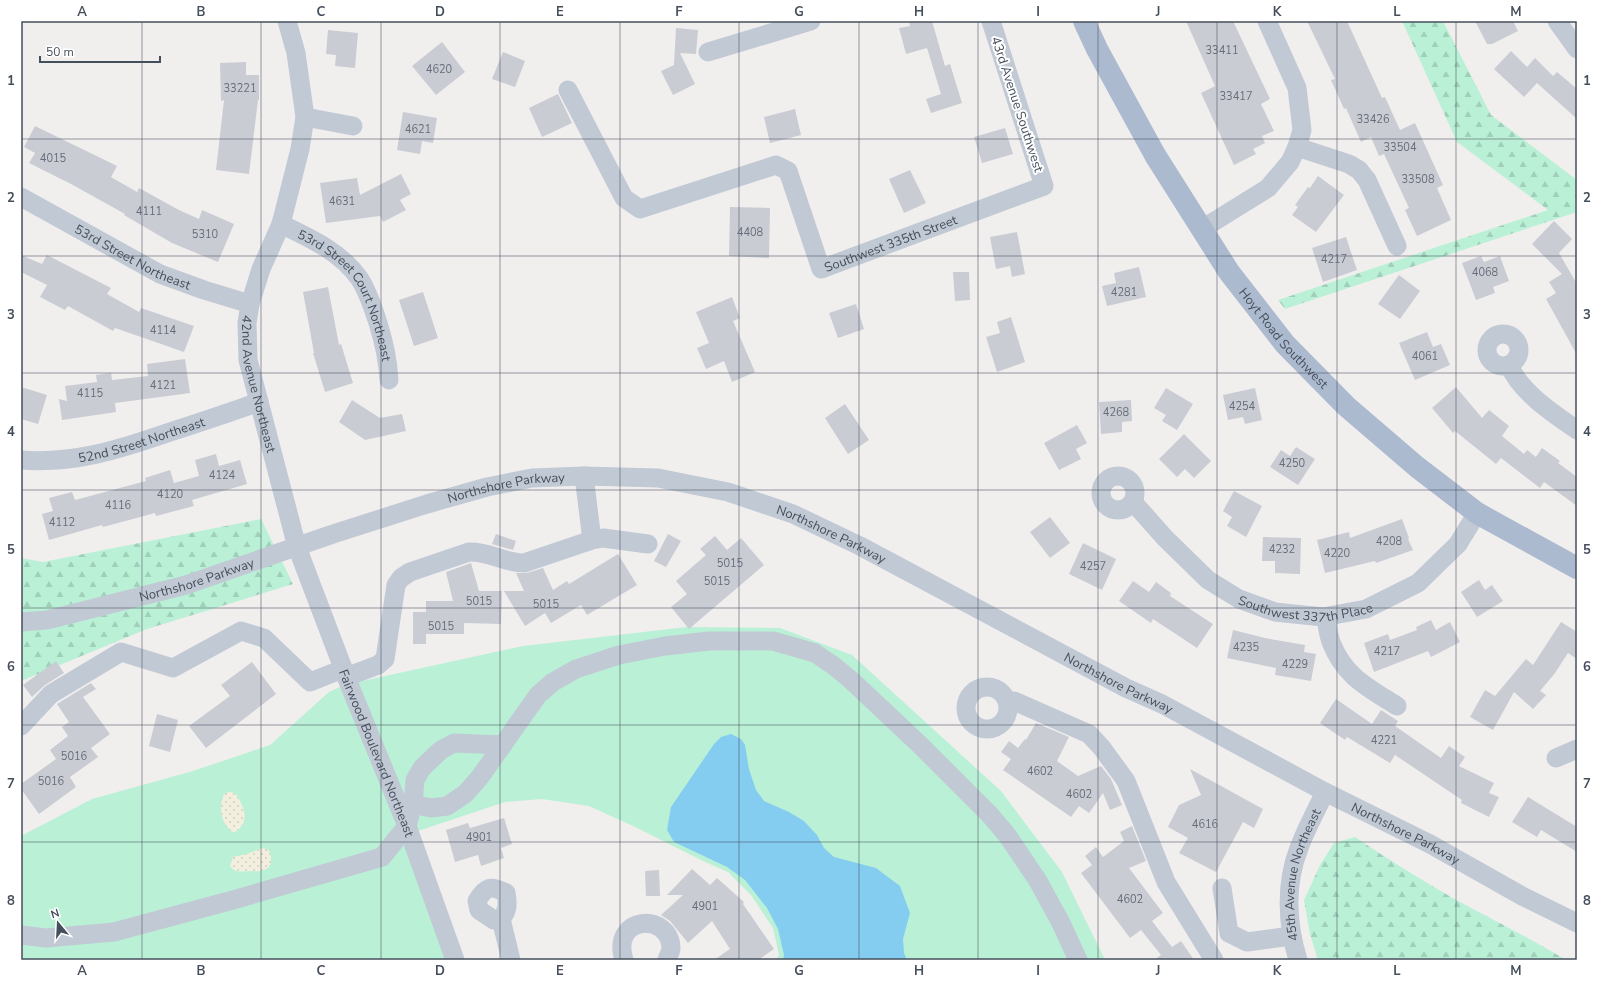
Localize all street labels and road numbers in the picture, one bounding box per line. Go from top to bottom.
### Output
street label: 43rd Avenue Southwest [987,34,1048,175]
street label: Southwest 335th Street [822,211,960,277]
street label: 53rd Street Northeast [71,220,194,295]
street label: 53rd Street Court Northeast [294,226,395,363]
street label: Hoyt Road Southwest [1234,284,1332,393]
street label: 42nd Avenue Northeast [237,314,280,455]
street label: 52nd Street Northeast [77,413,208,467]
street label: Northshore Parkway [446,469,566,508]
street label: Northshore Parkway [774,501,889,568]
street label: Northshore Parkway [137,554,257,606]
street label: Southwest 337th Place [1236,591,1376,627]
street label: Northshore Parkway [1061,649,1176,718]
street label: Fairwood Boulevard Northeast [334,667,418,840]
street label: Northshore Parkway [1348,798,1463,869]
street label: 45th Avenue Northeast [1281,806,1326,943]

